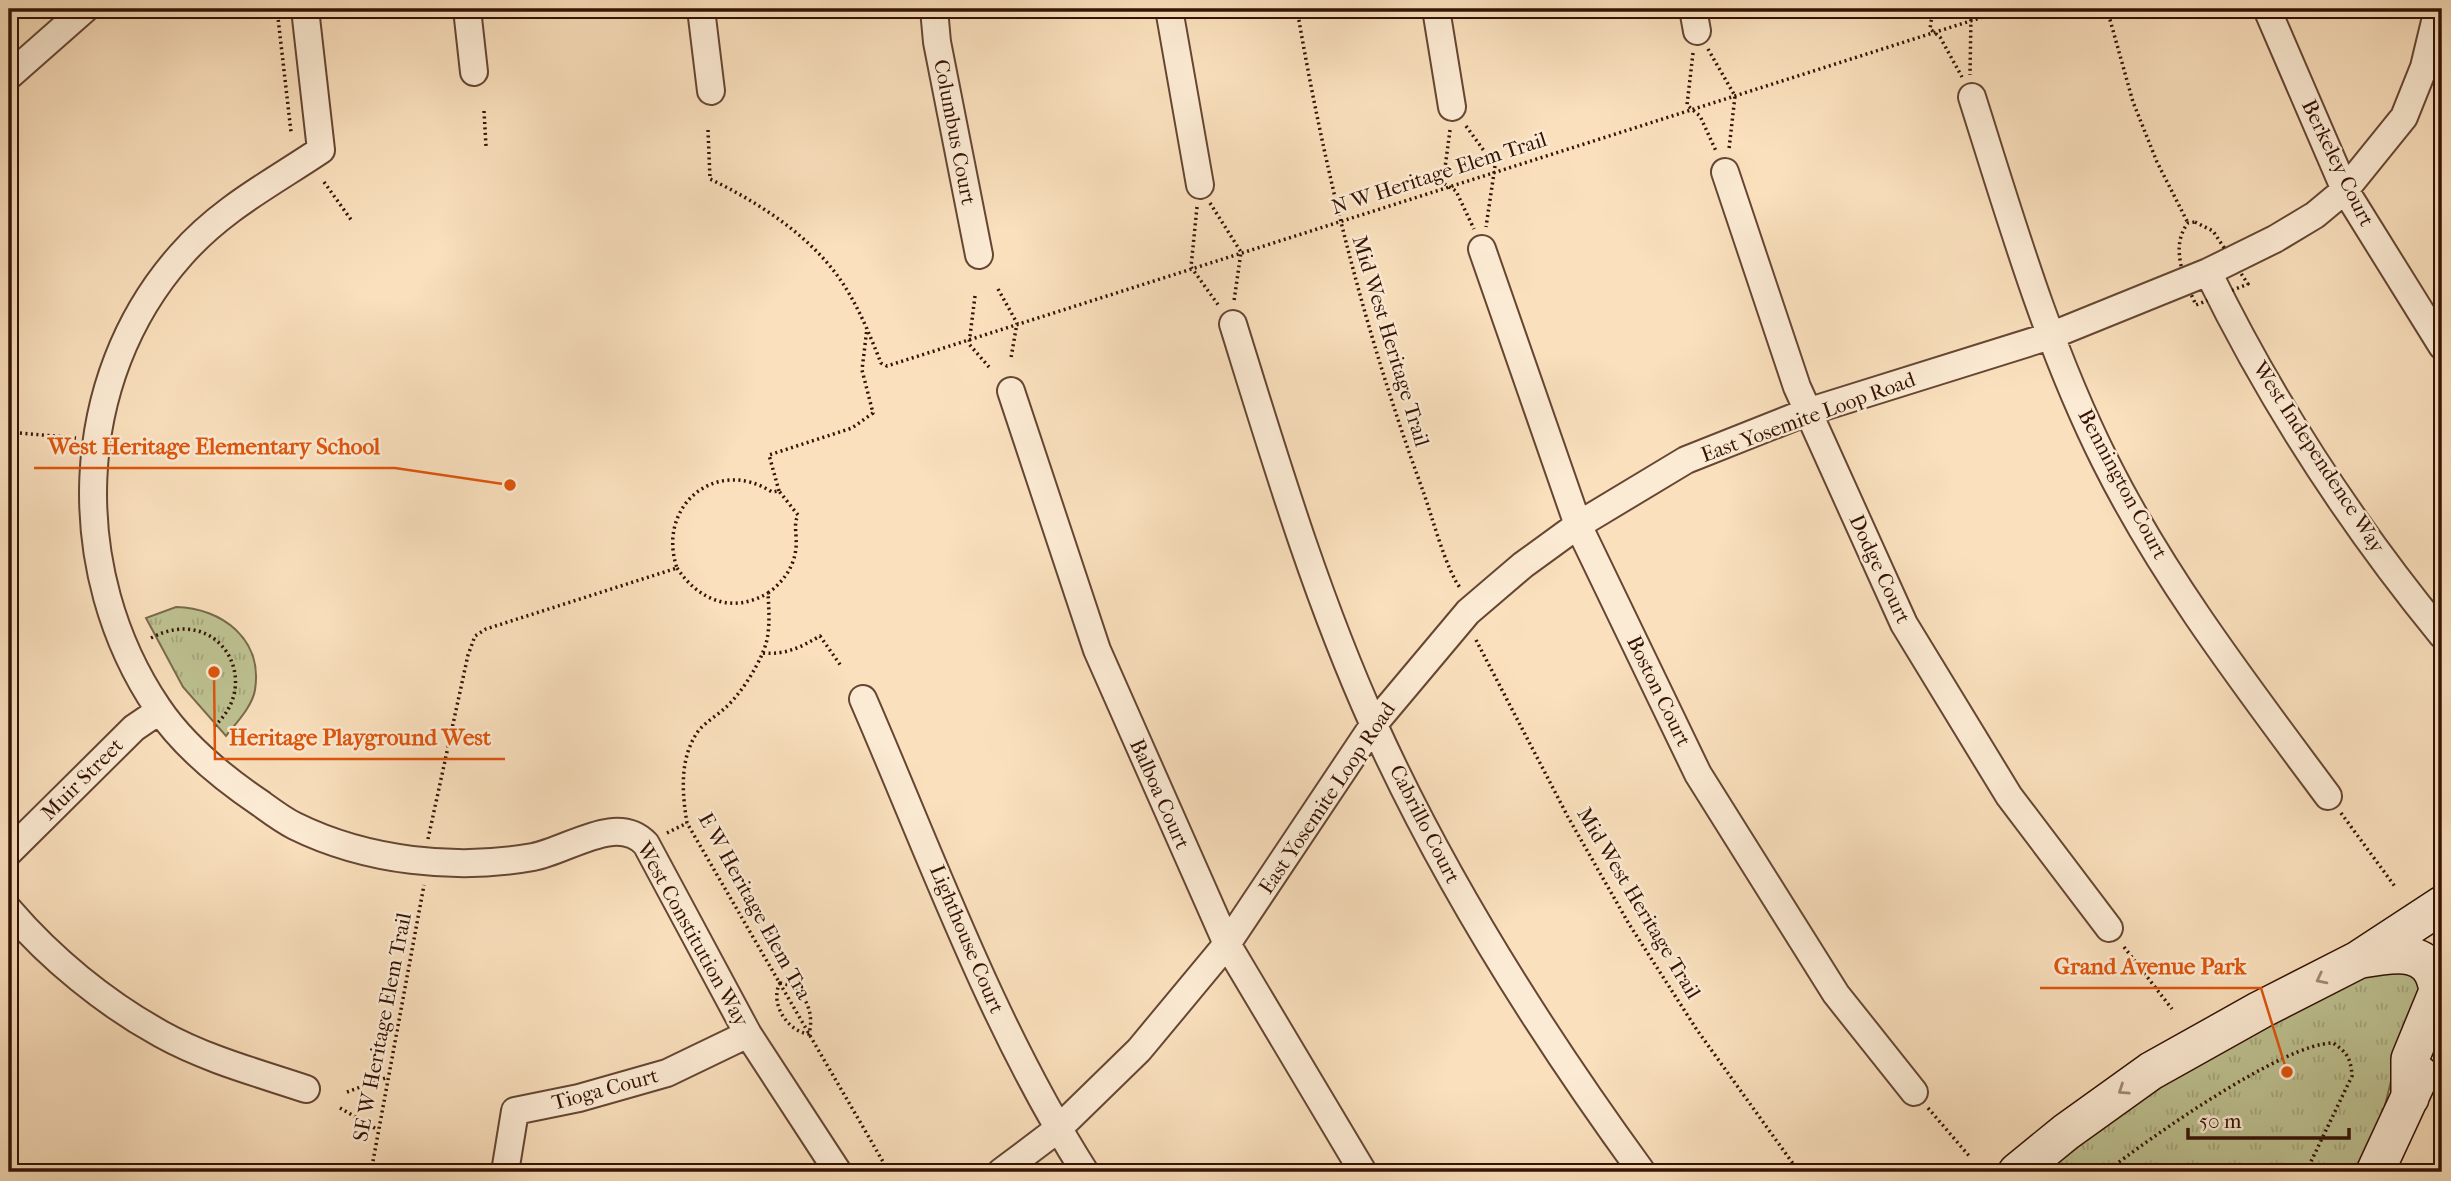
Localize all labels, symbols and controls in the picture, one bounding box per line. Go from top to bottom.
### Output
street label: Columbus Court [929,57,981,207]
street label: Berkeley Court [2297,96,2379,231]
street label: N W Heritage Elem Trail [1328,127,1550,219]
street label: Mid West Heritage Trail [1348,233,1435,449]
street label: West Independence Way [2248,356,2390,558]
street label: East Yosemite Loop Road [1698,367,1919,467]
street label: Bennington Court [2073,405,2173,563]
callout: West Heritage Elementary School [34,424,395,468]
text: West Heritage Elementary School [47,433,381,460]
street label: Dodge Court [1844,511,1916,628]
street label: Boston Court [1622,632,1696,751]
street label: East Yosemite Loop Road [1254,697,1400,898]
callout: Heritage Playground West [215,715,505,759]
text: Heritage Playground West [229,724,492,751]
street label: Muir Street [36,733,128,825]
street label: Balboa Court [1125,735,1195,853]
street label: Cabrillo Court [1385,761,1465,888]
street label: Mid West Heritage Trail [1572,803,1706,1003]
street label: E W Heritage Elem Tra [694,808,816,1004]
street label: West Constitution Way [632,837,754,1031]
street label: Lighthouse Court [925,861,1009,1017]
street label: SE W Heritage Elem Trail [348,910,416,1143]
callout: Grand Avenue Park [2040,944,2261,988]
text: Grand Avenue Park [2054,953,2247,980]
one-way arrow [2316,970,2328,984]
street label: Tioga Court [549,1063,661,1115]
one-way arrow [2118,1082,2131,1094]
scale bar [2188,1097,2350,1141]
text: 50 m [2199,1109,2242,1133]

